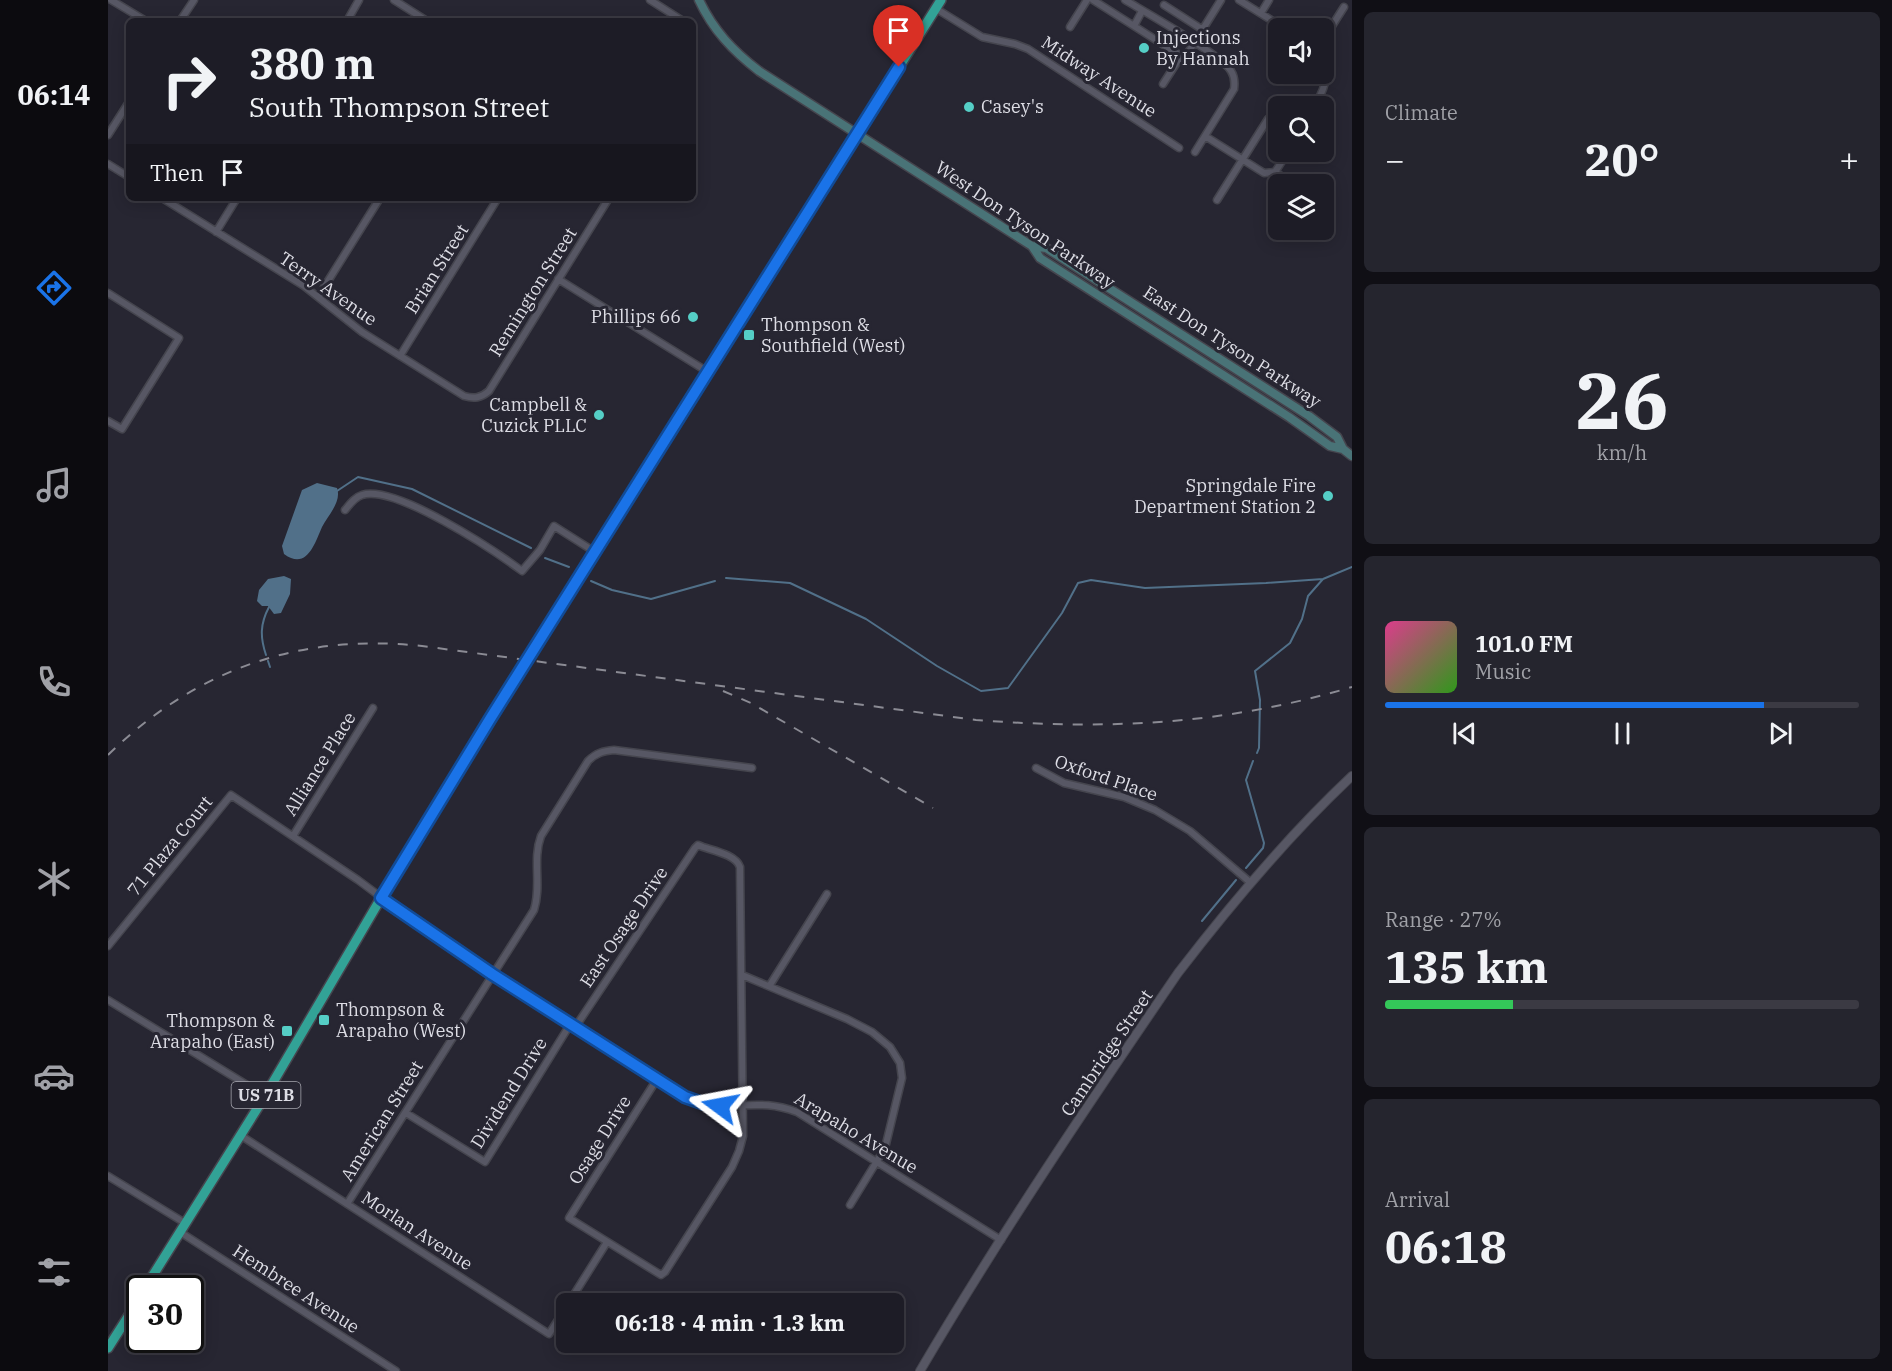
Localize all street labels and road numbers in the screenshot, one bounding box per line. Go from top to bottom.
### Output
street label: Midway Avenue [1037,31,1161,122]
street label: West Don Tyson Parkway [931,156,1120,294]
street label: Brian Street [400,219,473,318]
street label: Remington Street [484,223,582,361]
street label: Terry Avenue [275,246,382,331]
street label: East Don Tyson Parkway [1139,280,1326,413]
street label: Alliance Place [279,708,361,820]
street label: Oxford Place [1052,749,1161,806]
street label: 71 Plaza Court [122,791,217,901]
street label: East Osage Drive [575,862,673,992]
street label: Cambridge Street [1056,985,1157,1120]
street label: Dividend Drive [465,1033,552,1152]
street label: American Street [335,1056,428,1185]
road number: US 71B [232,1082,300,1108]
street label: Arapaho Avenue [790,1087,922,1178]
street label: Osage Drive [563,1091,636,1188]
street label: Morlan Avenue [357,1186,477,1275]
street label: Hembree Avenue [229,1239,364,1338]

